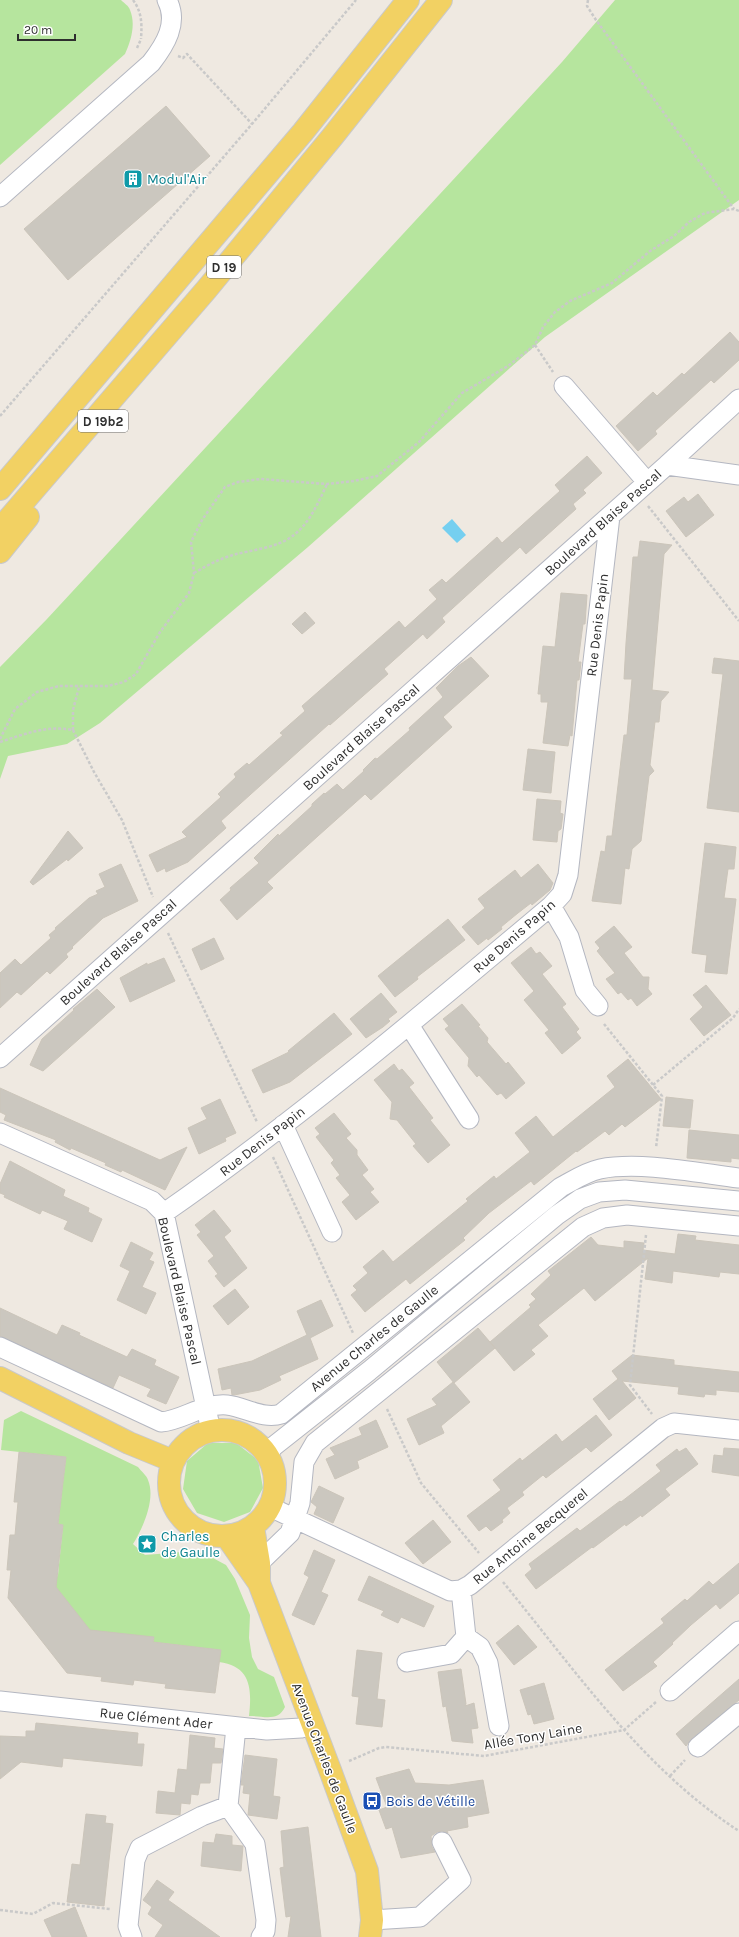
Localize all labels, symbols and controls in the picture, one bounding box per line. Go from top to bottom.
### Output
scale bar [18,16,75,42]
text: 20 m [24,23,52,37]
building icon: Modul'Air [122,168,144,190]
place label: Modul'Air [147,171,207,188]
road number: D 19 [207,256,241,278]
road number: D 19b2 [78,410,128,432]
street label: Boulevard Blaise Pascal [541,465,665,579]
street label: Rue Denis Papin [583,573,612,677]
street label: Boulevard Blaise Pascal [299,680,423,794]
street label: Boulevard Blaise Pascal [56,895,180,1009]
street label: Rue Denis Papin [470,896,559,977]
street label: Rue Denis Papin [216,1103,308,1180]
street label: Boulevard Blaise Pascal [154,1215,205,1367]
street label: Avenue Charles de Gaulle [307,1281,442,1395]
street label: Rue Antoine Becquerel [469,1485,591,1588]
place label: Charles de Gaulle [161,1528,220,1561]
place icon: Charles de Gaulle [136,1533,158,1555]
street label: Avenue Charles de Gaulle [288,1680,361,1836]
street label: Rue Clément Ader [99,1704,214,1733]
street label: Allée Tony Laine [483,1719,584,1754]
bus stop icon: Bois de Vétille [361,1790,383,1812]
place label: Bois de Vétille [386,1793,475,1810]

